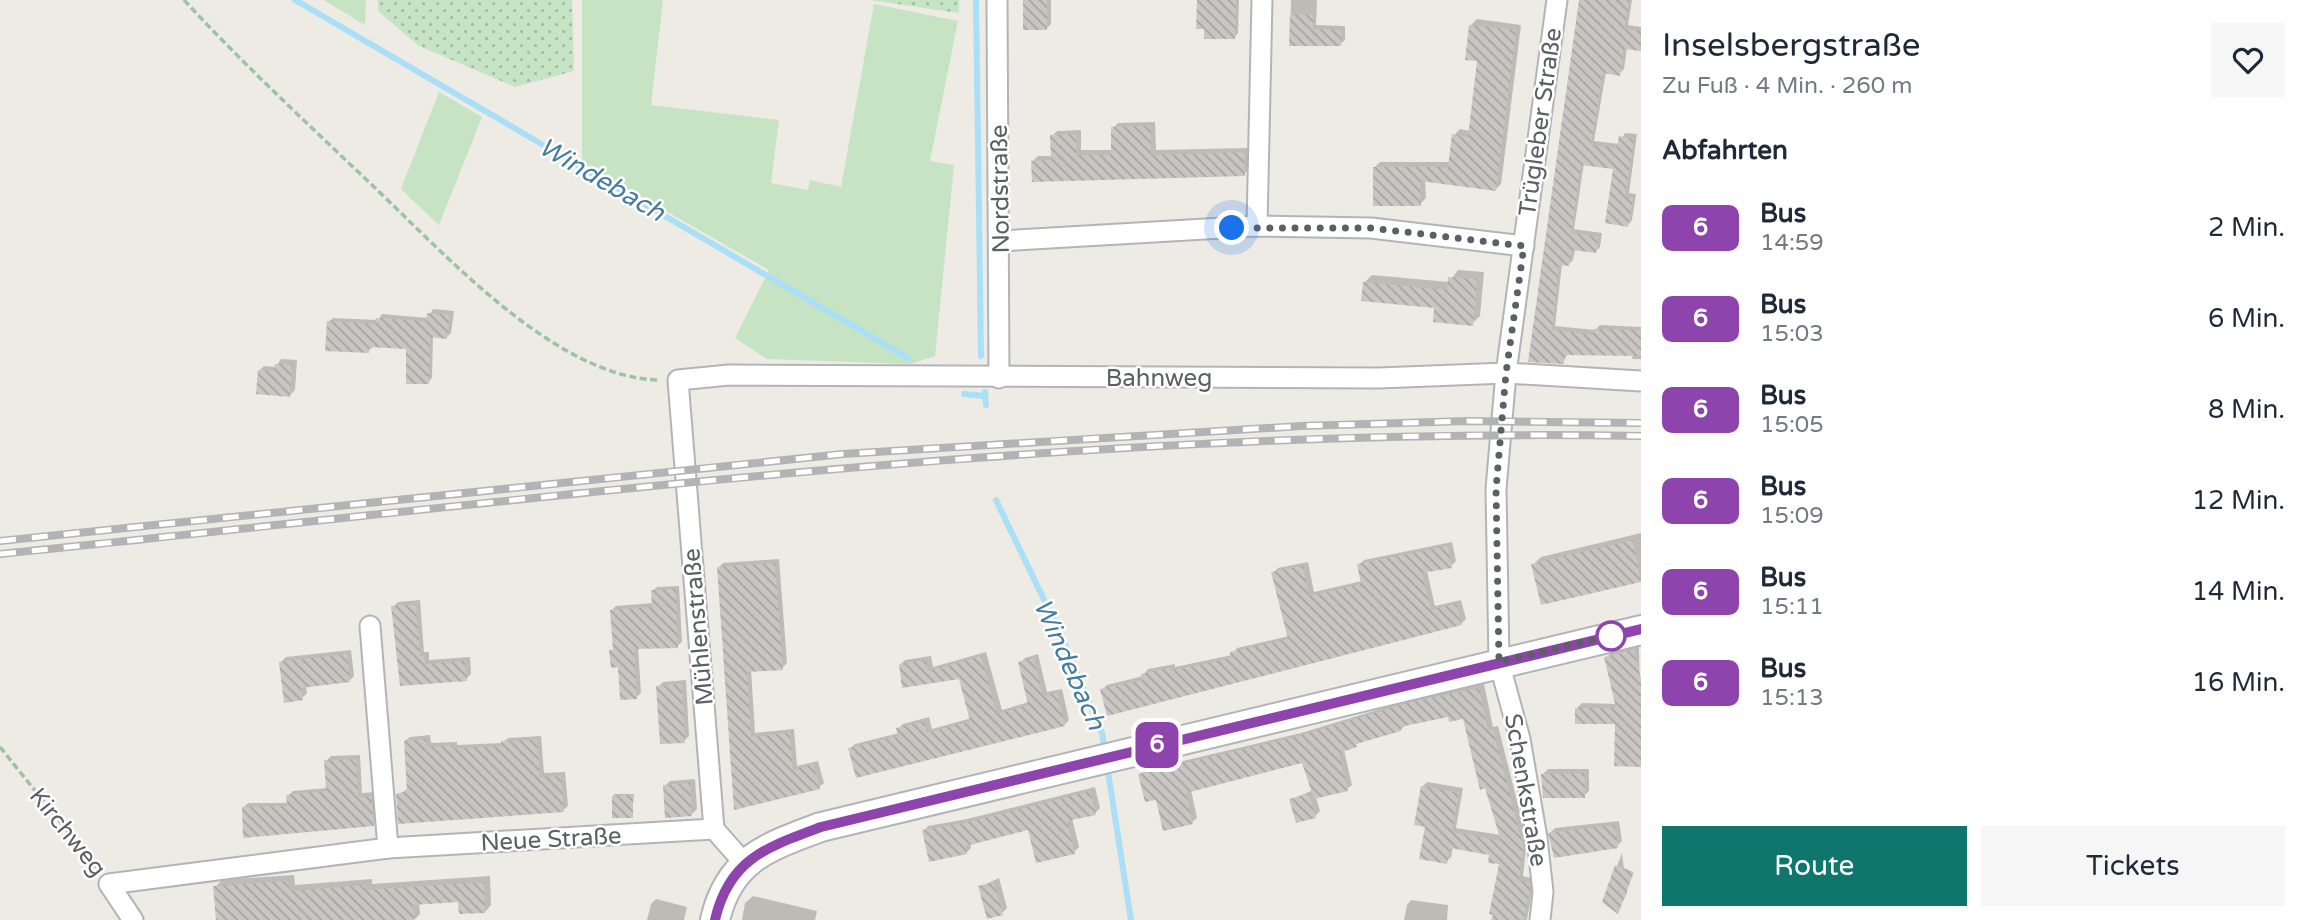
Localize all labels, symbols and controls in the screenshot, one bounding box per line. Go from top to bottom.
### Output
button: heart [2211,23,2285,97]
street label: Trügleber Straße [1513,26,1568,218]
text: Inselsbergstraße [1662,26,1920,65]
text: Zu Fuß · 4 Min. · 260 m [1662,72,1912,100]
street label: Nordstraße [985,124,1016,254]
water label: Windebach [533,131,671,228]
text: Abfahrten [1662,135,1788,166]
text: Bus [1760,198,1806,229]
your location [1214,210,1249,245]
text: 2 Min. [2208,212,2285,243]
text: 6 [1693,213,1708,242]
text: 14:59 [1760,229,1824,257]
text: Bus [1760,289,1806,320]
text: 6 Min. [2208,303,2285,334]
text: 6 [1693,304,1708,333]
text: 15:03 [1760,320,1824,348]
street label: Bahnweg [1106,364,1212,393]
text: Bus [1760,380,1806,411]
text: 8 Min. [2208,394,2285,425]
text: 6 [1693,395,1708,424]
text: 15:05 [1760,411,1824,439]
text: Bus [1760,471,1806,502]
text: 12 Min. [2192,485,2285,516]
text: 6 [1693,486,1708,515]
text: 15:09 [1760,502,1824,530]
street label: Mühlenstraße [677,547,720,707]
text: Bus [1760,562,1806,593]
text: 14 Min. [2192,576,2285,607]
text: 6 [1693,577,1708,606]
text: 15:11 [1760,593,1824,621]
water label: Windebach [1027,594,1113,736]
unlabelled marker [1596,621,1626,651]
text: Bus [1760,653,1806,684]
text: 16 Min. [2192,667,2285,698]
text: 6 [1693,668,1708,697]
text: 15:13 [1760,684,1824,712]
street label: Schenkstraße [1498,711,1553,869]
line badge: 6 [1134,722,1180,768]
text: 6 [1149,730,1165,759]
street label: Kirchweg [23,782,112,882]
street label: Neue Straße [480,821,622,858]
button: Route [1662,826,1967,906]
button: Tickets [1981,826,2285,906]

